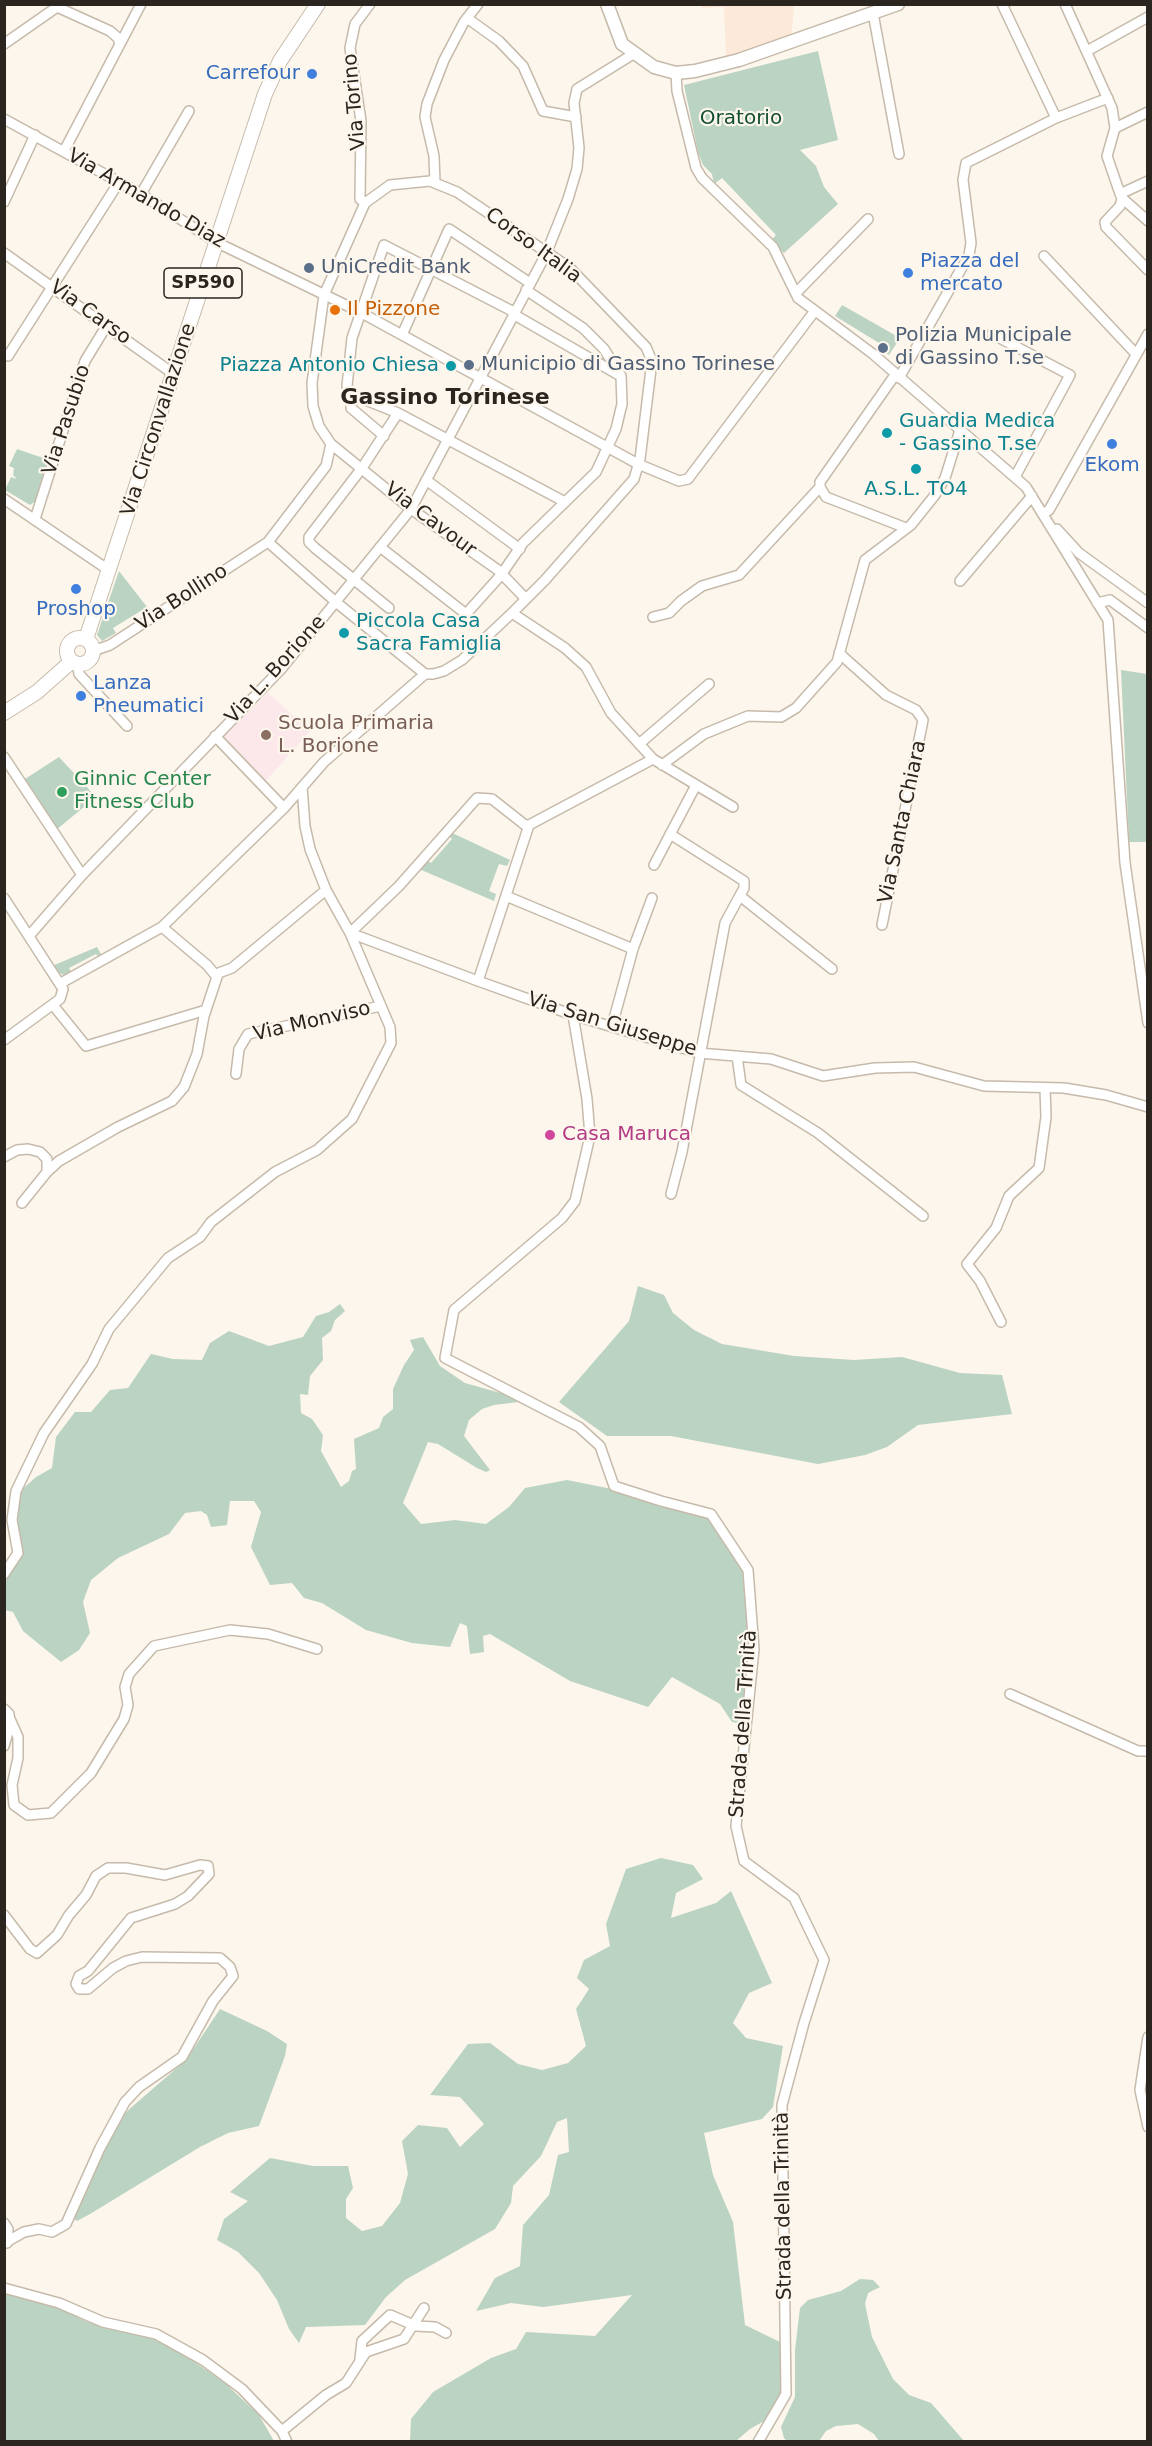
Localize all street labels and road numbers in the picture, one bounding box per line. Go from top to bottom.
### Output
street label: Via Torino [339,53,371,151]
street label: Via Armando Diaz [63,144,229,254]
street label: Corso Italia [480,203,586,289]
road number: SP590 [164,268,242,298]
street label: Via Carso [45,276,135,350]
street label: Via Circonvallazione [116,321,202,519]
street label: Via Pasubio [38,362,96,478]
street label: Via Cavour [379,478,481,562]
street label: Via Bollino [131,559,233,637]
street label: Via L. Borione [221,611,331,729]
street label: Via Santa Chiara [874,738,932,906]
street label: Via San Giuseppe [525,988,699,1062]
street label: Via Monviso [251,997,373,1047]
street label: Strada della Trinità [725,1629,763,1819]
street label: Strada della Trinità [770,2112,798,2300]

